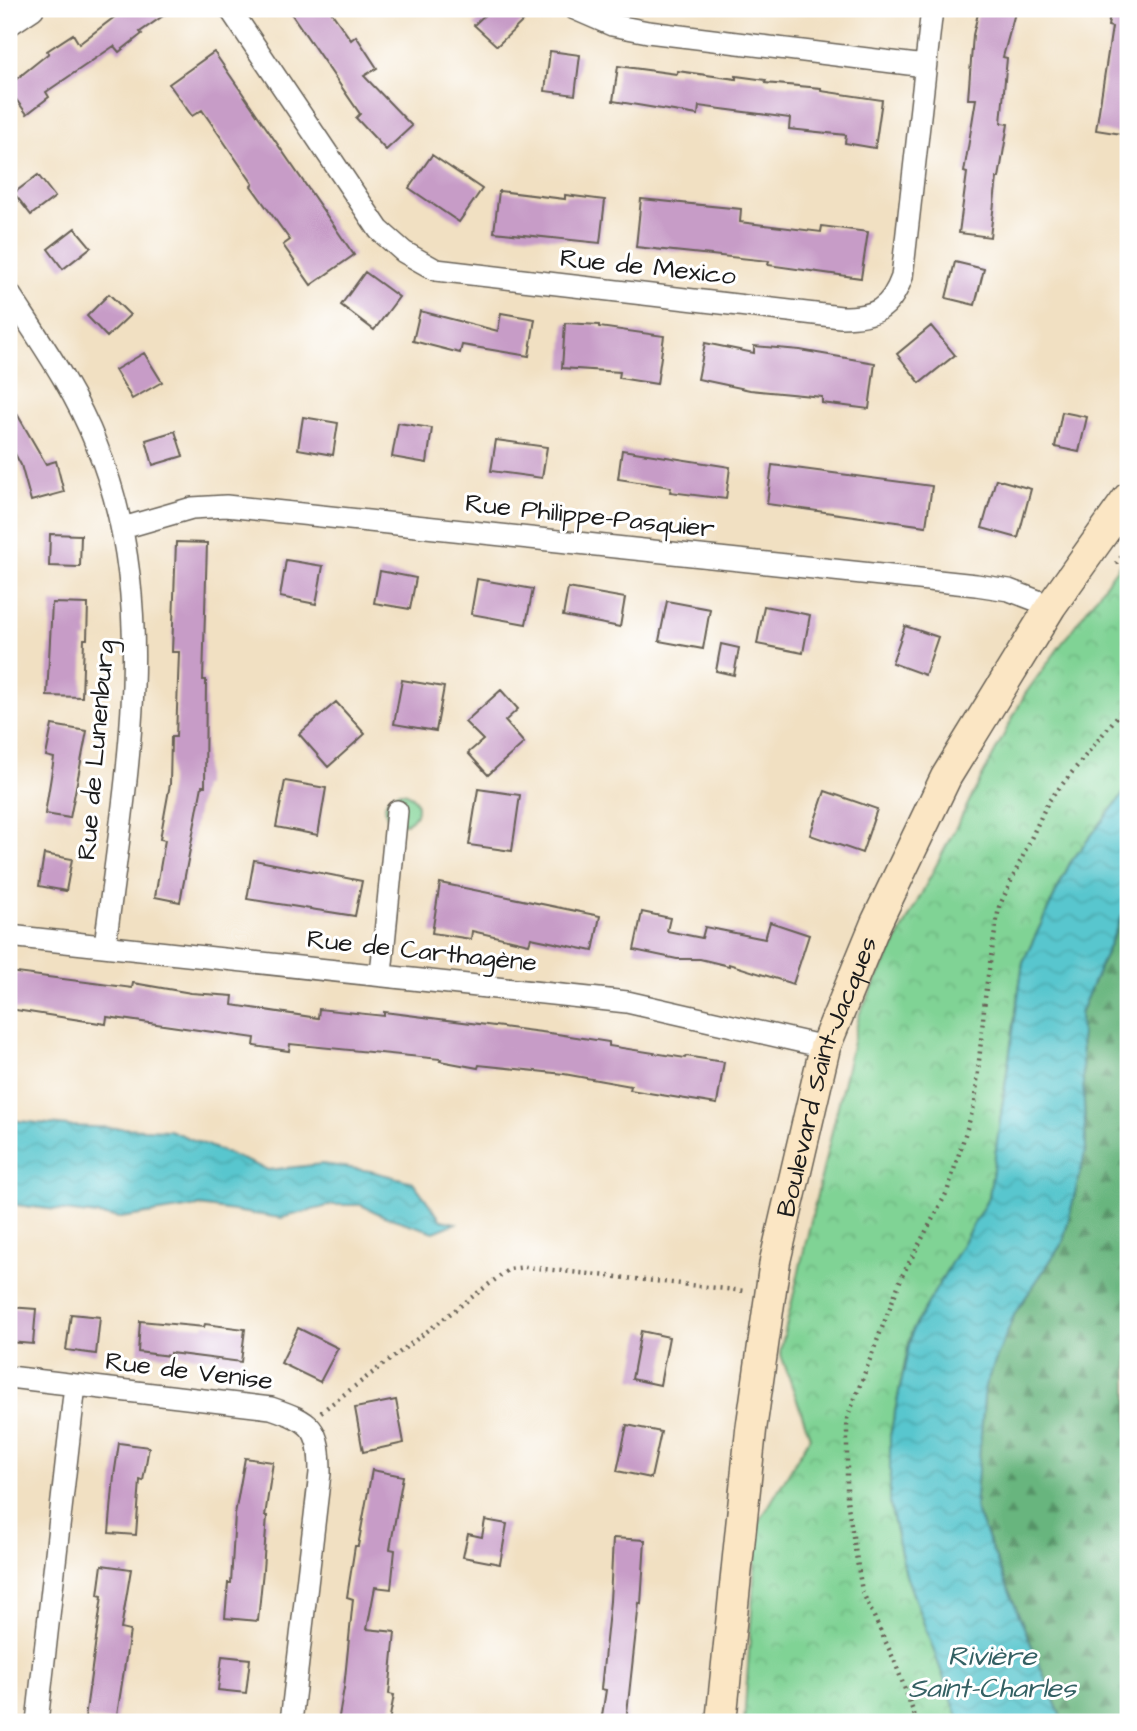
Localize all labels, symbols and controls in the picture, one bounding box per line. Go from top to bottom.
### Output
street label: Rue de Mexico [558,240,738,294]
street label: Rue Philippe-Pasquier [464,485,716,547]
street label: Rue de Lunenburg [68,638,126,862]
street label: Rue de Carthagène [305,921,539,983]
street label: Boulevard Saint-Jacques [768,931,887,1221]
street label: Rue de Venise [103,1343,275,1399]
water label: Rivière Saint-Charles [908,1637,1078,1708]

